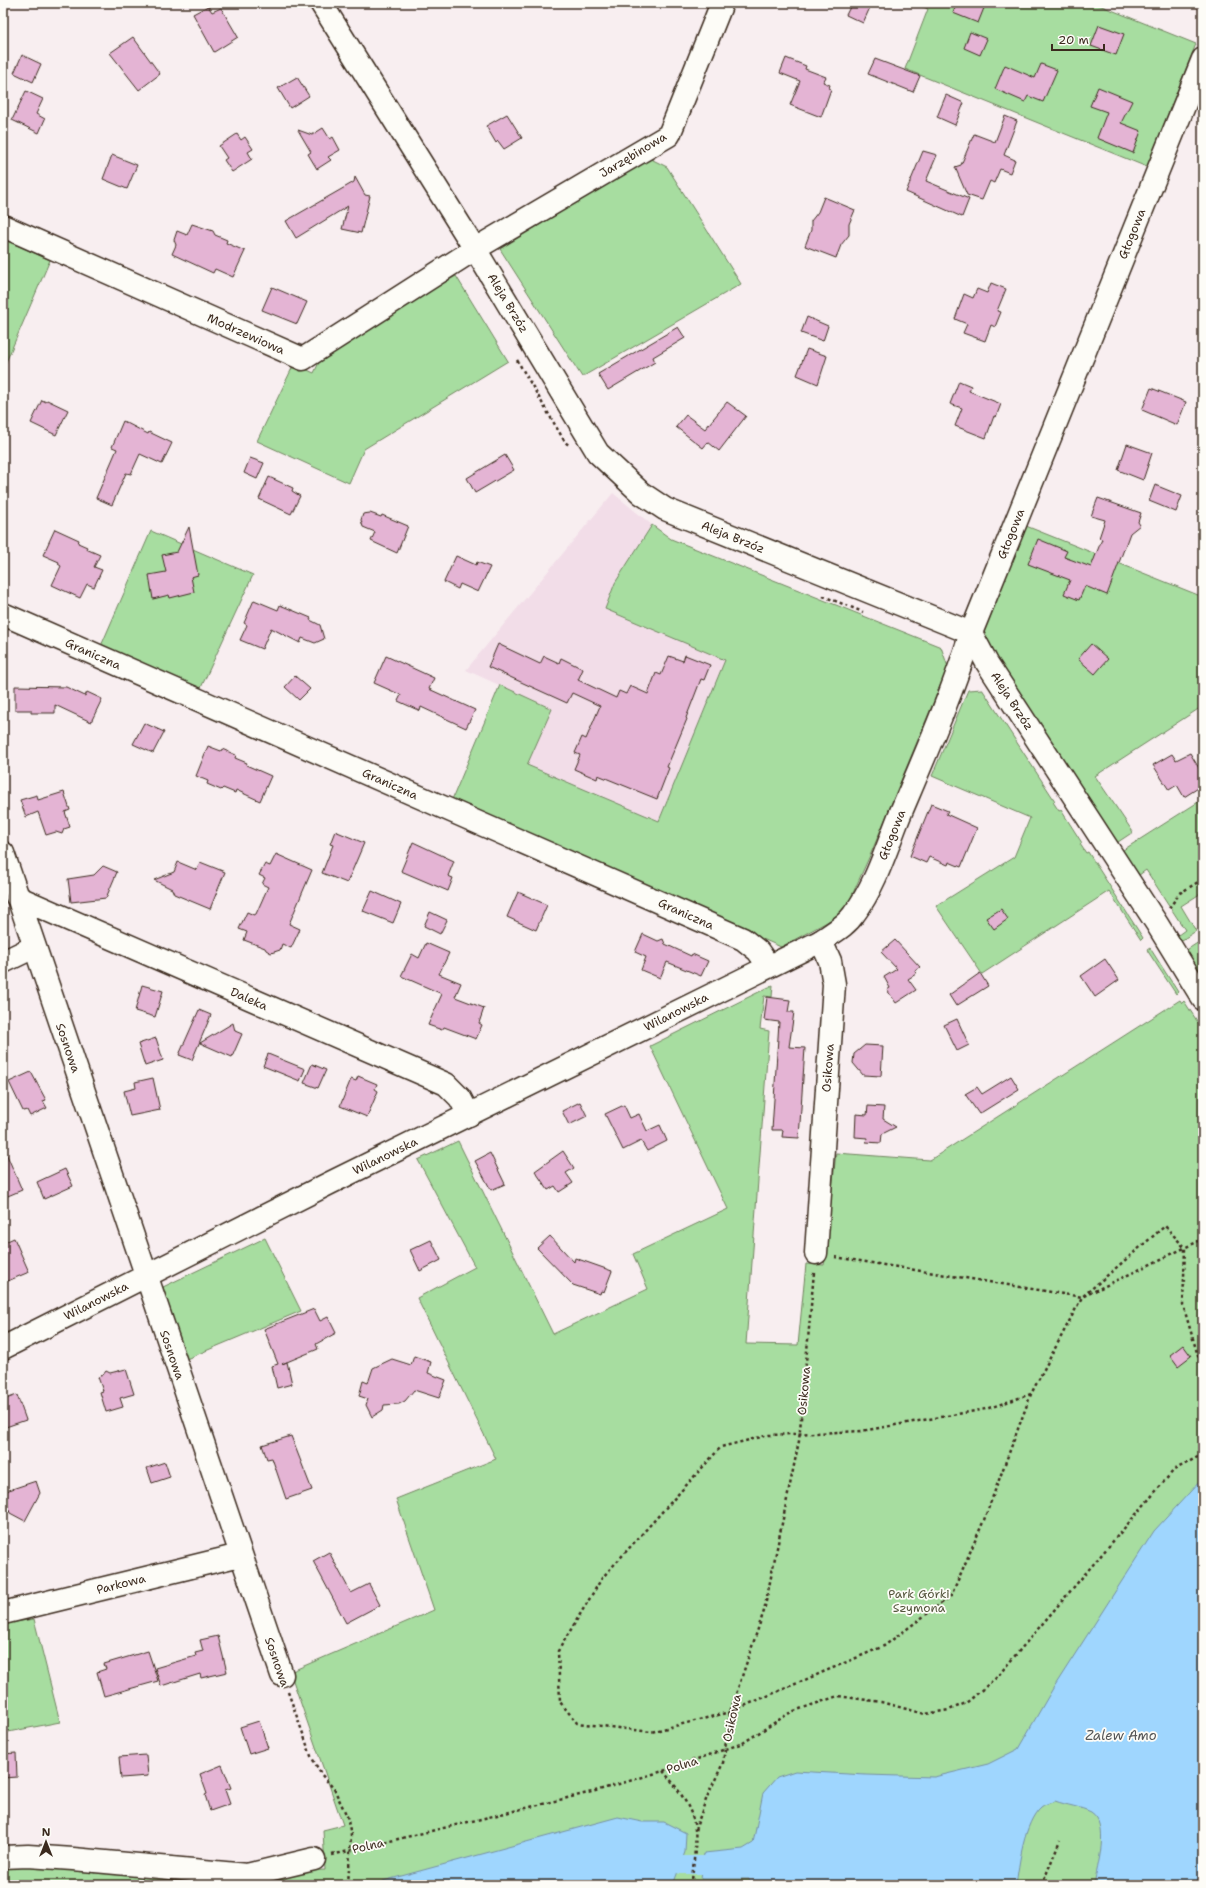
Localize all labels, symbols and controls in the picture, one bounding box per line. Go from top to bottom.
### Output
scale bar [1052,26,1104,52]
text: 20 m [1058,32,1089,48]
street label: Jarzębinowa [597,128,670,181]
street label: Głogowa [1115,206,1150,262]
street label: Aleja Brzóz [484,270,532,336]
street label: Modrzewiowa [205,310,288,358]
street label: Głogowa [994,506,1029,562]
street label: Aleja Brzóz [699,517,767,557]
street label: Graniczna [63,635,124,674]
street label: Aleja Brzóz [987,669,1037,733]
street label: Graniczna [360,765,421,804]
street label: Głogowa [875,807,910,863]
street label: Graniczna [656,895,717,934]
street label: Daleka [228,984,271,1015]
street label: Wilanowska [641,989,711,1035]
street label: Sosnowa [52,1021,84,1075]
street label: Osikowa [818,1043,838,1093]
street label: Wilanowska [350,1133,421,1179]
street label: Wilanowska [61,1278,131,1324]
street label: Sosnowa [156,1328,188,1382]
street label: Osikowa [794,1366,814,1416]
street label: Parkowa [95,1570,148,1598]
park label: Park Górki Szymona [888,1586,950,1616]
street label: Sosnowa [261,1635,293,1689]
street label: Osikowa [719,1692,745,1743]
water label: Zalew Amo [1085,1727,1157,1744]
street label: Polna [664,1752,700,1778]
north arrow [26,1822,66,1862]
text: N [42,1825,51,1840]
street label: Polna [351,1834,386,1857]

